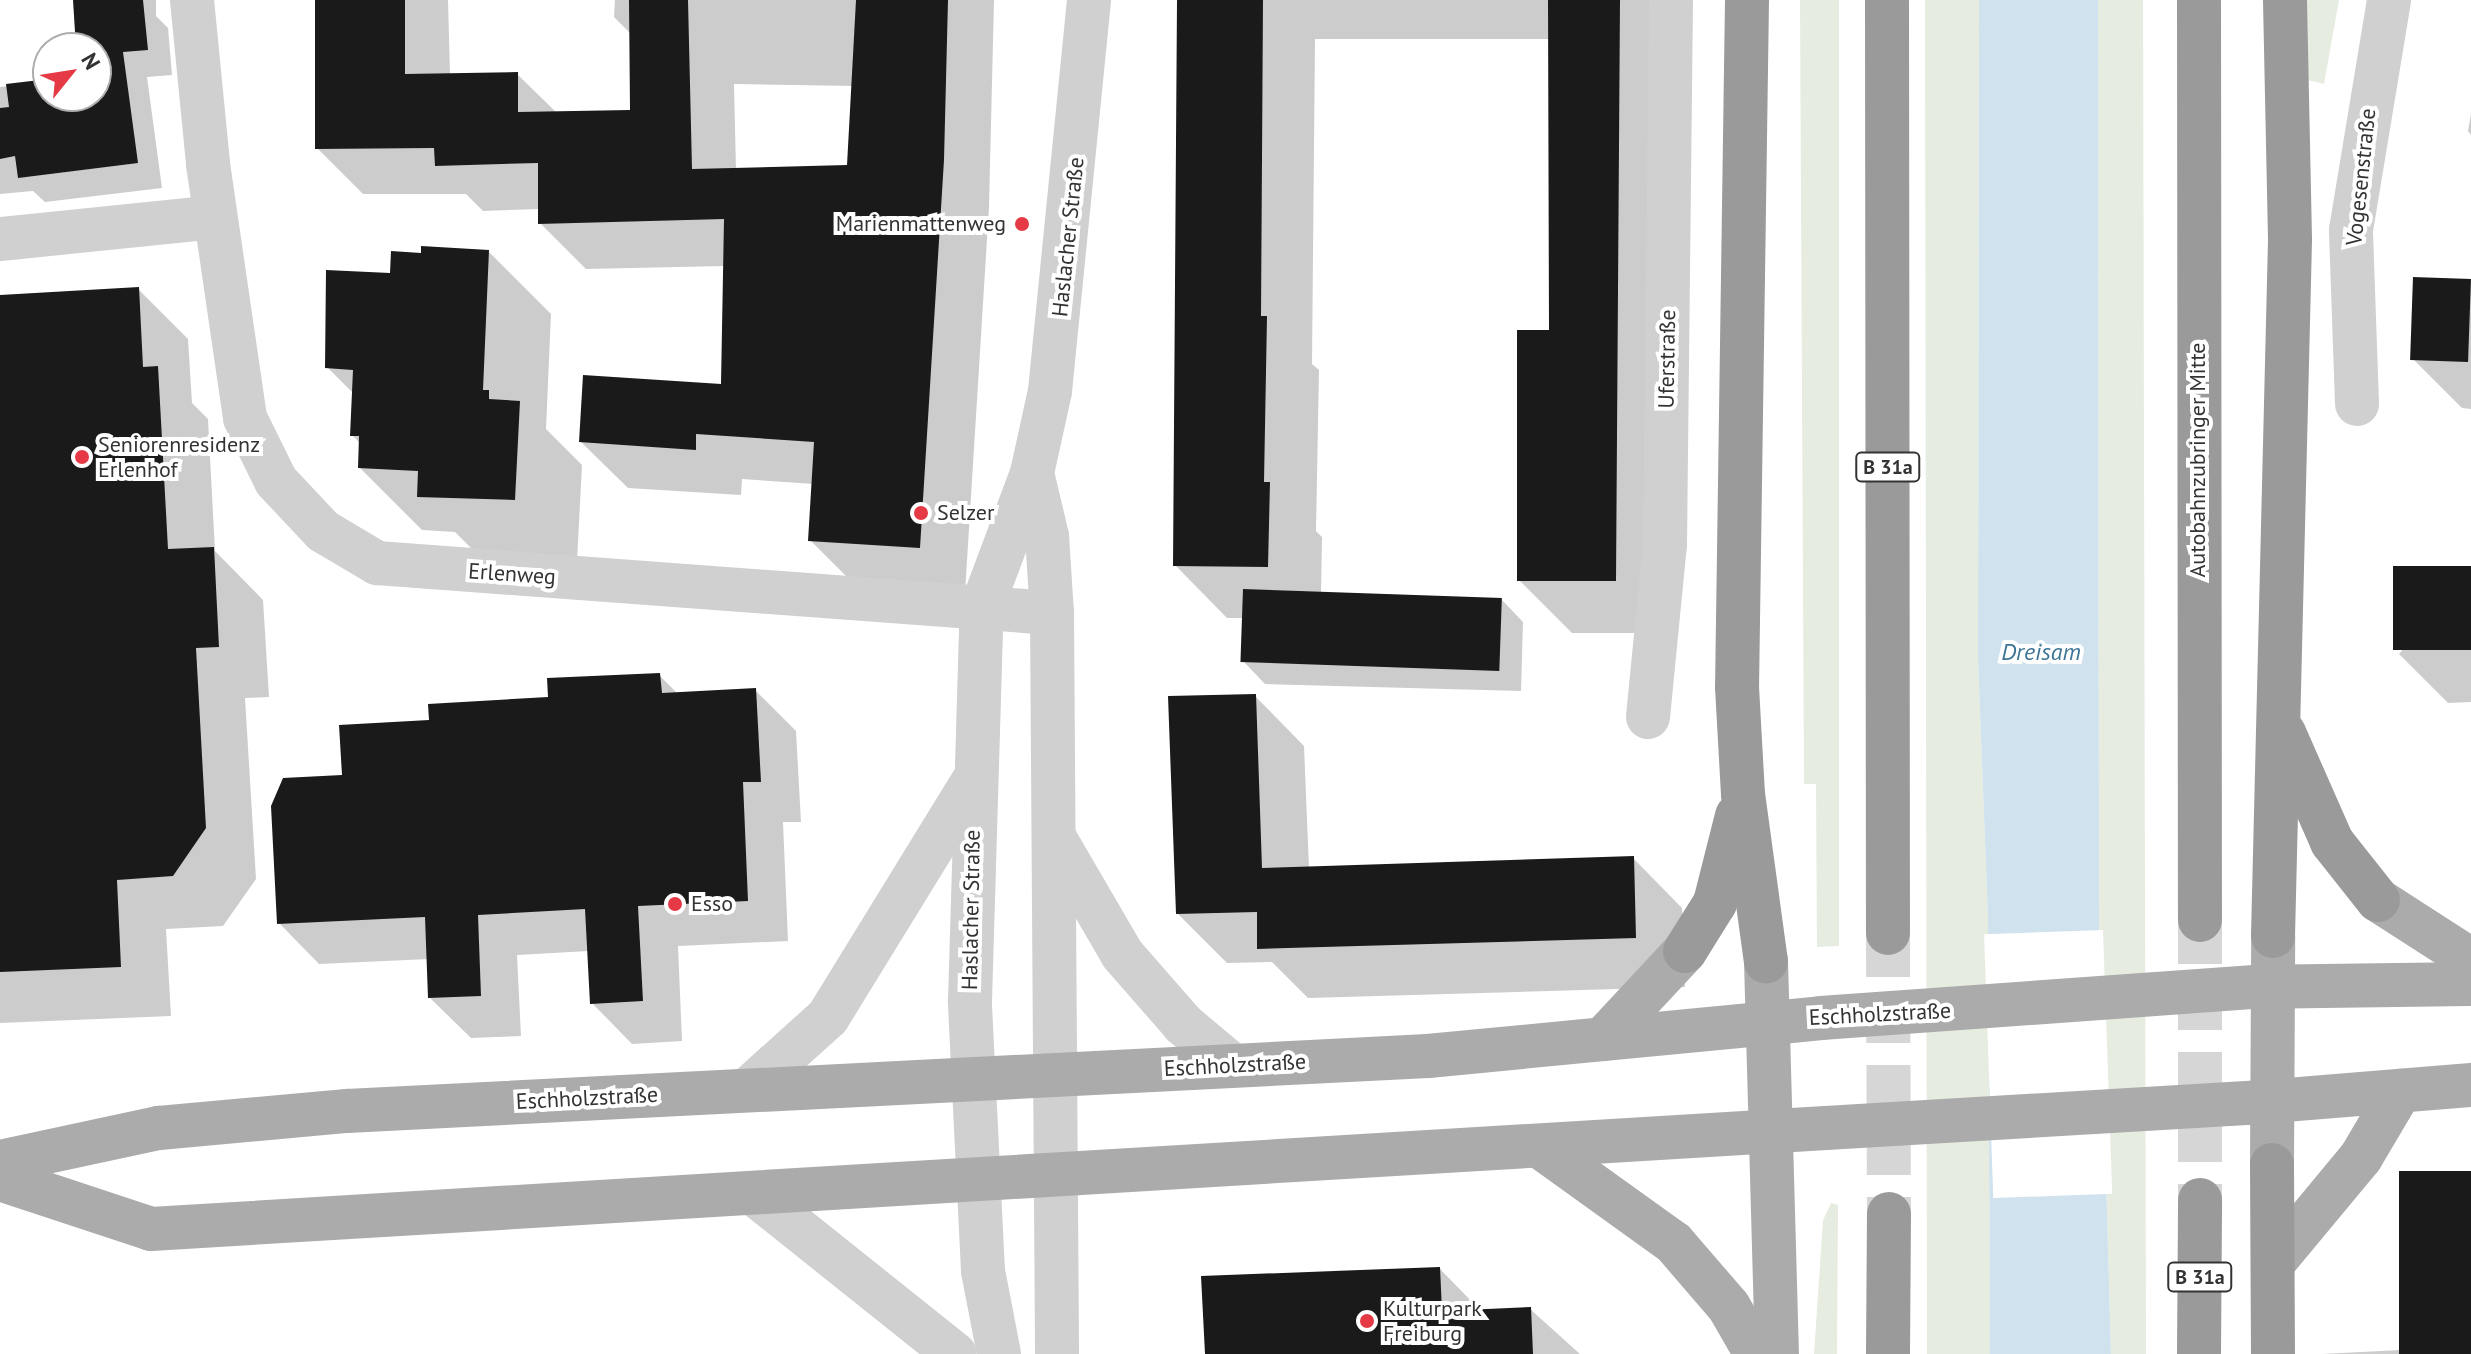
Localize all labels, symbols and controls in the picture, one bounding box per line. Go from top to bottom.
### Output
north arrow [32,32,112,112]
text: N [75,48,107,74]
street label: Vogesenstraße [2341,107,2381,247]
street label: Haslacher Straße [1046,156,1090,318]
place label: Marienmattenweg [836,211,1006,237]
marker: Marienmattenweg [1013,215,1031,233]
street label: Uferstraße [1653,309,1681,409]
street label: Autobahnzubringer Mitte [2185,342,2211,578]
place label: Seniorenresidenz Erlenhof [98,431,260,482]
marker: Seniorenresidenz Erlenhof [73,448,91,466]
road number: B 31a [1854,451,1922,483]
place label: Selzer [937,500,994,526]
marker: Selzer [912,504,930,522]
street label: Erlenweg [467,558,557,590]
water label: Dreisam [2001,638,2081,666]
street label: Haslacher Straße [956,830,986,990]
place label: Esso [691,891,733,917]
marker: Esso [666,895,684,913]
street label: Eschholzstraße [1808,997,1952,1031]
street label: Eschholzstraße [1163,1048,1307,1082]
street label: Eschholzstraße [515,1081,659,1115]
road number: B 31a [2166,1261,2234,1293]
place label: Kulturpark Freiburg [1383,1295,1482,1346]
marker: Kulturpark Freiburg [1358,1312,1376,1330]

